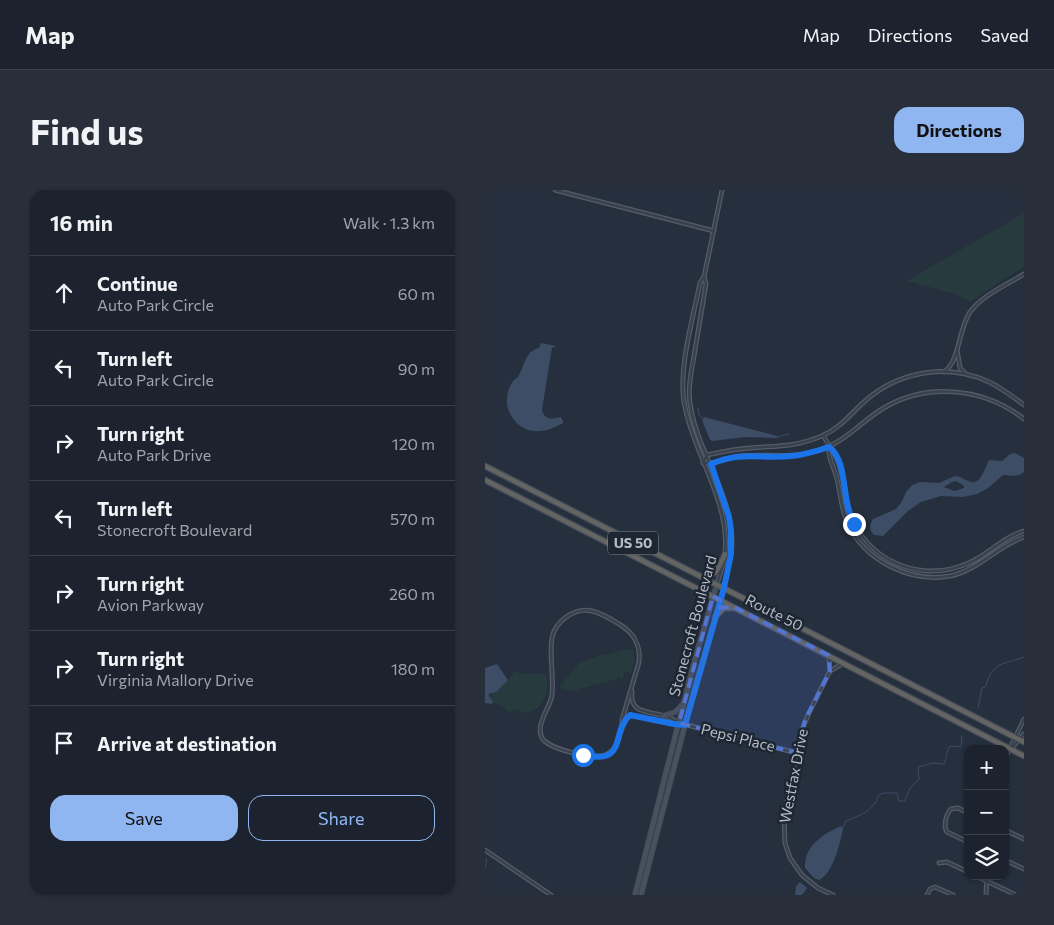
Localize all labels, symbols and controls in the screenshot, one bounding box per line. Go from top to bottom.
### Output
text: Map [25,20,75,49]
text: Map [803,24,840,46]
text: Directions [868,24,952,46]
text: Saved [980,24,1029,46]
button: Directions [894,107,1024,153]
text: Find us [30,109,144,152]
text: 16 min [50,210,113,235]
text: Walk · 1.3 km [343,213,435,232]
text: Continue [97,272,177,295]
icon: ahead [50,279,78,307]
text: 60 m [398,284,435,303]
text: Auto Park Circle [97,295,214,314]
text: Turn left [97,347,172,370]
icon: left [50,354,78,382]
text: 90 m [398,359,435,378]
text: Auto Park Circle [97,370,214,389]
text: Turn right [97,422,184,445]
icon: right [50,429,78,457]
text: 120 m [392,434,435,453]
text: Auto Park Drive [97,445,211,464]
text: Turn left [97,497,172,520]
icon: left [50,504,78,532]
text: 570 m [390,509,435,528]
route end [843,513,866,536]
text: Stonecroft Boulevard [97,520,252,539]
road number: US 50 [608,532,658,554]
street label: Stonecroft Boulevard [665,553,720,698]
text: Turn right [97,572,184,595]
icon: right [50,579,78,607]
text: 260 m [389,584,435,603]
street label: Route 50 [743,590,806,634]
text: Avion Parkway [97,595,204,614]
text: Turn right [97,647,184,670]
icon: right [50,654,78,682]
text: 180 m [391,659,435,678]
text: Virginia Mallory Drive [97,670,254,689]
street label: Pepsi Place [699,719,777,755]
street label: Westfax Drive [775,727,811,825]
icon: arrive [50,729,78,757]
text: Arrive at destination [97,732,277,755]
route start [572,744,595,767]
map controls [964,745,1009,880]
button: + [964,745,1009,790]
button: − [964,790,1009,835]
button: Save [50,795,238,841]
button: Share [248,795,435,841]
button: layers [964,835,1009,880]

